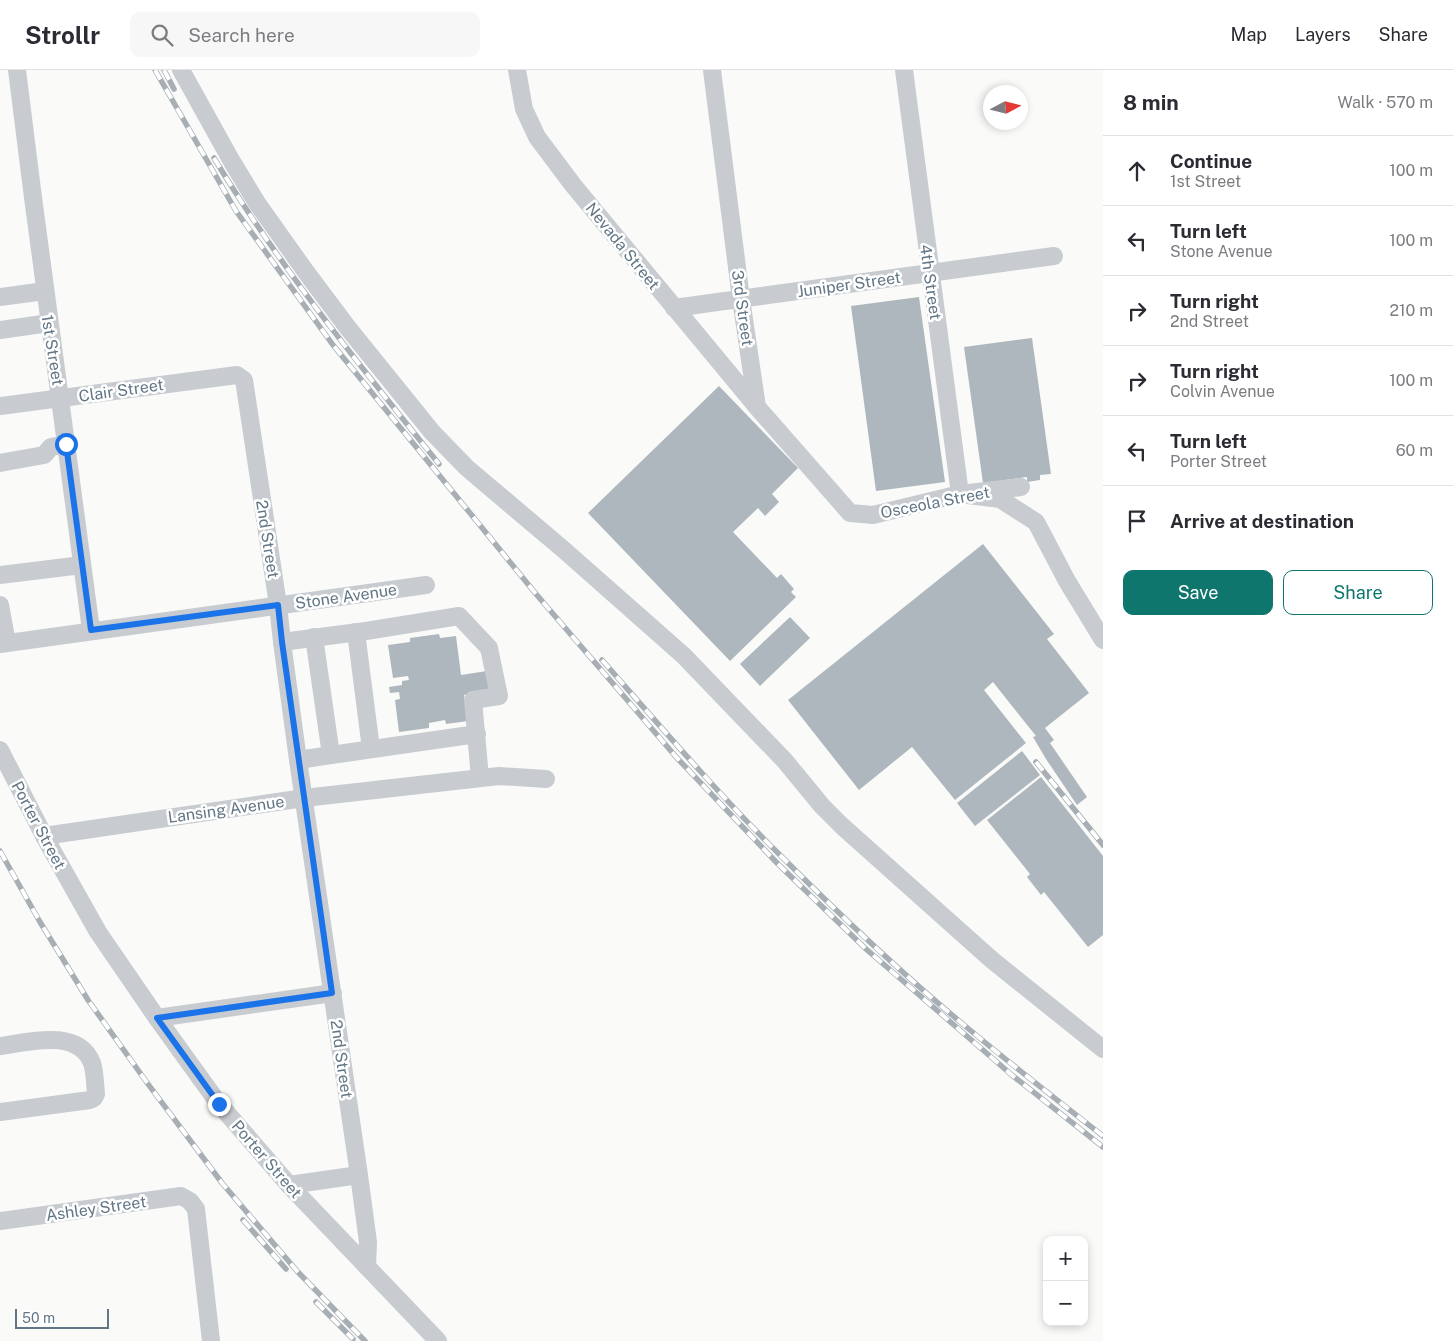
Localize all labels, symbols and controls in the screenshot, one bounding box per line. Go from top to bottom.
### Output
search box [130,12,480,57]
text: Strollr [25,21,100,49]
icon: search [148,21,176,49]
text: Search here [188,24,295,46]
text: Map [1231,24,1267,45]
text: Layers [1295,24,1351,45]
text: Share [1379,24,1428,45]
north arrow [983,85,1028,130]
text: 8 min [1123,90,1179,115]
text: Walk · 570 m [1337,93,1433,112]
text: Continue [1170,150,1252,172]
icon: ahead [1123,157,1151,185]
text: 100 m [1389,161,1433,180]
text: 1st Street [1170,172,1241,191]
street label: Nevada Street [582,199,664,294]
text: Turn left [1170,220,1247,242]
icon: left [1123,227,1151,255]
text: 100 m [1389,231,1433,250]
text: Stone Avenue [1170,242,1273,261]
street label: 4th Street [916,243,945,321]
street label: Juniper Street [796,268,902,301]
street label: 3rd Street [728,269,757,347]
text: Turn right [1170,290,1259,312]
icon: right [1123,297,1151,325]
text: 210 m [1389,301,1433,320]
text: 2nd Street [1170,312,1249,331]
street label: 1st Street [38,313,67,387]
text: Turn right [1170,360,1259,382]
icon: right [1123,367,1151,395]
text: 100 m [1389,371,1433,390]
street label: Clair Street [77,375,165,406]
text: Colvin Avenue [1170,382,1275,401]
text: Turn left [1170,430,1247,452]
route start [55,433,78,456]
icon: left [1123,437,1151,465]
text: 60 m [1396,441,1433,460]
text: Porter Street [1170,452,1267,471]
street label: Osceola Street [879,483,991,522]
street label: 2nd Street [252,499,283,580]
icon: arrive [1123,507,1151,535]
text: Arrive at destination [1170,510,1354,532]
button: Save [1123,570,1273,615]
button: Share [1283,570,1433,615]
street label: Stone Avenue [294,580,398,613]
street label: Porter Street [7,778,70,873]
street label: Lansing Avenue [167,792,285,827]
street label: 2nd Street [327,1019,356,1099]
route end [208,1093,231,1116]
street label: Porter Street [228,1116,306,1202]
street label: Ashley Street [45,1192,147,1225]
map controls [1043,1236,1088,1326]
button: + [1043,1236,1088,1281]
button: − [1043,1281,1088,1326]
scale bar [15,1306,109,1329]
text: 50 m [22,1310,55,1326]

